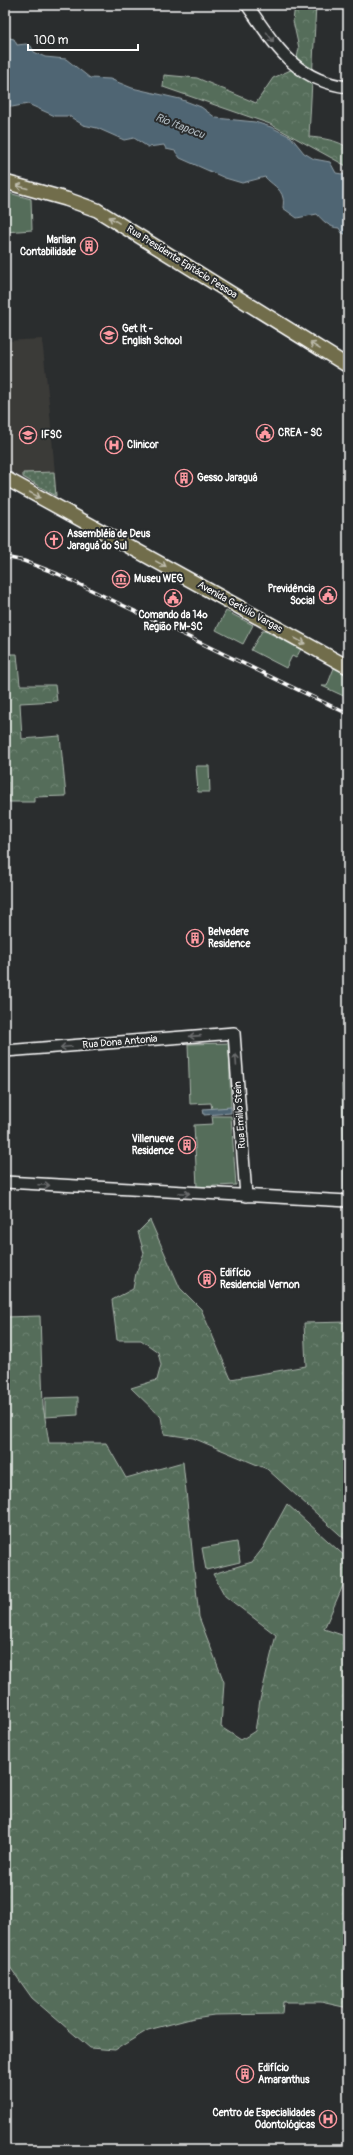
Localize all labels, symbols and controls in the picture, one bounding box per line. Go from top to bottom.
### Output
scale bar [28,26,138,52]
one-way arrow [266,31,274,42]
text: 100 m [34,33,69,48]
water label: Rio Itapocu [154,111,208,142]
one-way arrow [16,183,29,190]
one-way arrow [108,216,120,224]
street label: Rua Presidente Epitácio Pessoa [124,223,240,301]
place label: Marlian Contabilidade [20,234,77,258]
building icon: Marlian Contabilidade [79,236,99,256]
place label: Get It - English School [122,323,182,347]
school or university icon: Get It - English School [99,325,119,345]
one-way arrow [310,342,321,350]
public building icon: CREA - SC [255,423,275,443]
school or university icon: IFSC [18,425,38,445]
place label: CREA - SC [278,427,322,439]
place label: IFSC [41,429,62,441]
hospital icon: Clinicor [104,435,124,455]
place label: Clinicor [127,439,159,451]
building icon: Gesso Jaraguá [174,468,194,488]
place label: Gesso Jaraguá [197,472,258,484]
one-way arrow [29,492,41,499]
place label: Assembléia de Deus Jaraguá do Sul [67,528,151,552]
church icon: Assembléia de Deus Jaraguá do Sul [44,530,64,550]
one-way arrow [155,561,167,568]
museum icon: Museu WEG [111,569,131,589]
place label: Museu WEG [134,573,184,585]
street label: Avenida Getúlio Vargas [195,579,285,636]
place label: Previdência Social [268,583,315,607]
public building icon: Previdência Social [318,585,338,605]
public building icon: Comando da 14º Região PM-SC [163,588,183,608]
place label: Comando da 14º Região PM-SC [138,609,208,633]
one-way arrow [293,637,305,645]
place label: Belvedere Residence [208,926,251,950]
building icon: Belvedere Residence [185,928,205,948]
one-way arrow [189,1032,202,1039]
street label: Rua Dona Antonia [82,1033,158,1051]
one-way arrow [60,1043,73,1051]
one-way arrow [233,1054,240,1067]
street label: Rua Emilio Stein [232,1081,248,1149]
place label: Villenueve Residence [132,1133,175,1157]
building icon: Villenueve Residence [177,1135,197,1155]
one-way arrow [37,1181,50,1188]
one-way arrow [177,1189,190,1196]
place label: Edifício Residencial Vernon [220,1267,300,1291]
building icon: Edifício Residencial Vernon [197,1269,217,1289]
place label: Edifício Amaranthus [258,2062,310,2086]
building icon: Edifício Amaranthus [235,2064,255,2084]
place label: Centro de Especialidades Odontológicas [213,2107,316,2131]
hospital icon: Centro de Especialidades Odontológicas [318,2109,338,2129]

